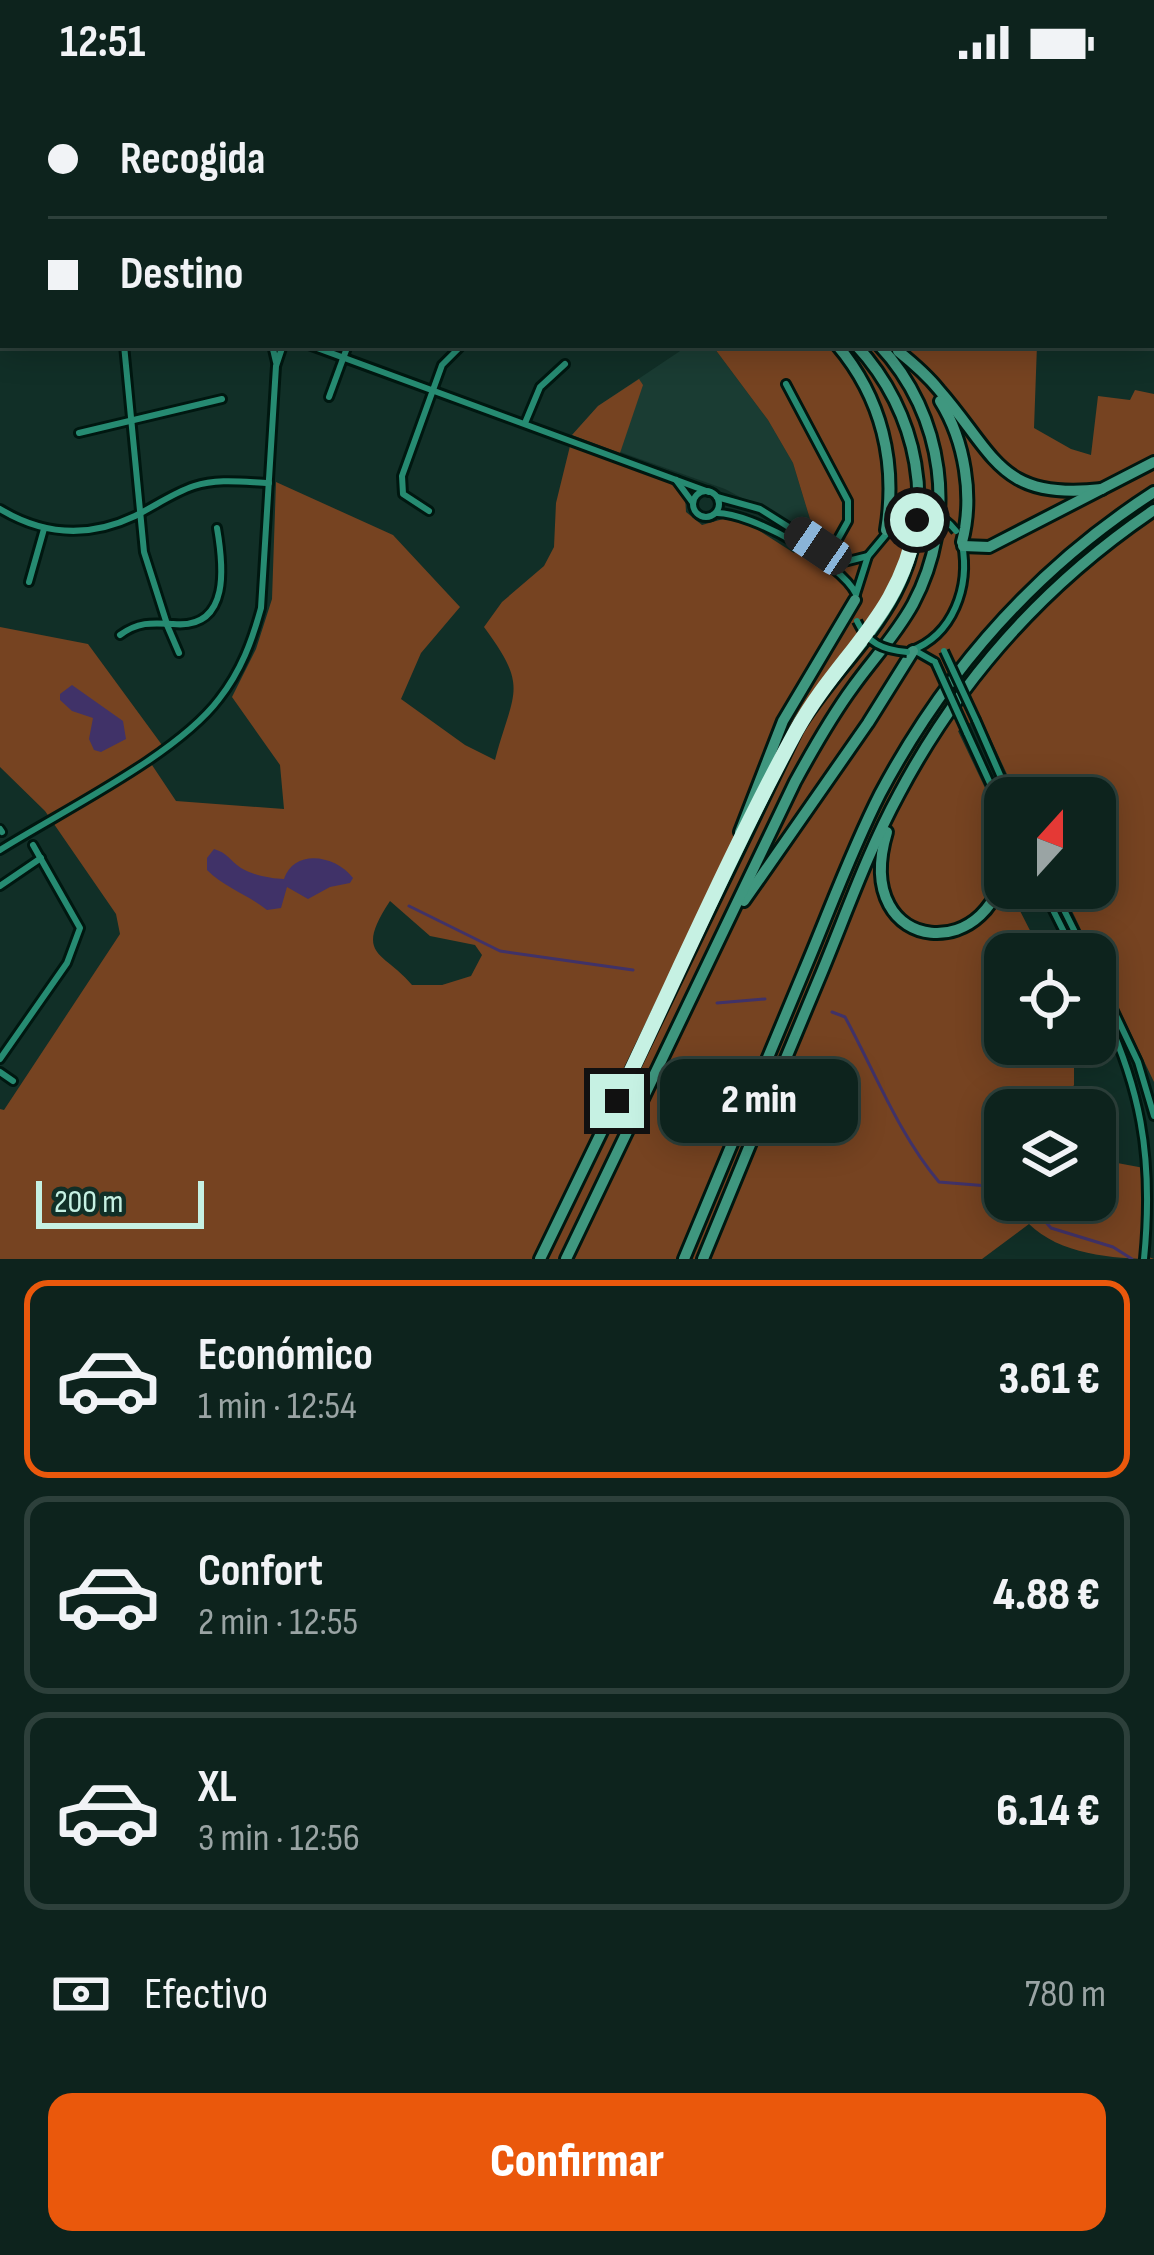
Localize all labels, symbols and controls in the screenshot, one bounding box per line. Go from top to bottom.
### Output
text: 12:51 [60,15,145,70]
text: Recogida [120,132,265,187]
text: Destino [120,247,243,302]
route start [890,493,944,547]
car [778,511,858,581]
north arrow [984,777,1116,909]
map controls [984,777,1116,1221]
button: locate [984,933,1116,1065]
callout: 2 min [659,1059,857,1143]
route end [590,1074,644,1128]
text: 2 min [721,1077,797,1124]
button: layers [984,1089,1116,1221]
scale bar [36,1175,204,1228]
text: 200 m [54,1182,123,1222]
icon: car [54,1325,162,1433]
text: Económico [198,1328,373,1383]
text: 3.61 € [999,1352,1100,1407]
text: 1 min · 12:54 [198,1383,357,1430]
icon: car [54,1541,162,1649]
text: Confort [198,1544,323,1599]
text: 4.88 € [993,1568,1100,1623]
text: 2 min · 12:55 [198,1599,358,1646]
icon: car [54,1757,162,1865]
text: XL [198,1760,237,1815]
text: 6.14 € [996,1784,1100,1839]
text: 3 min · 12:56 [198,1815,360,1862]
icon: cash [48,1961,114,2027]
text: Efectivo [144,1967,268,2022]
text: 780 m [1025,1971,1106,2018]
button: Confirmar [48,2093,1106,2231]

